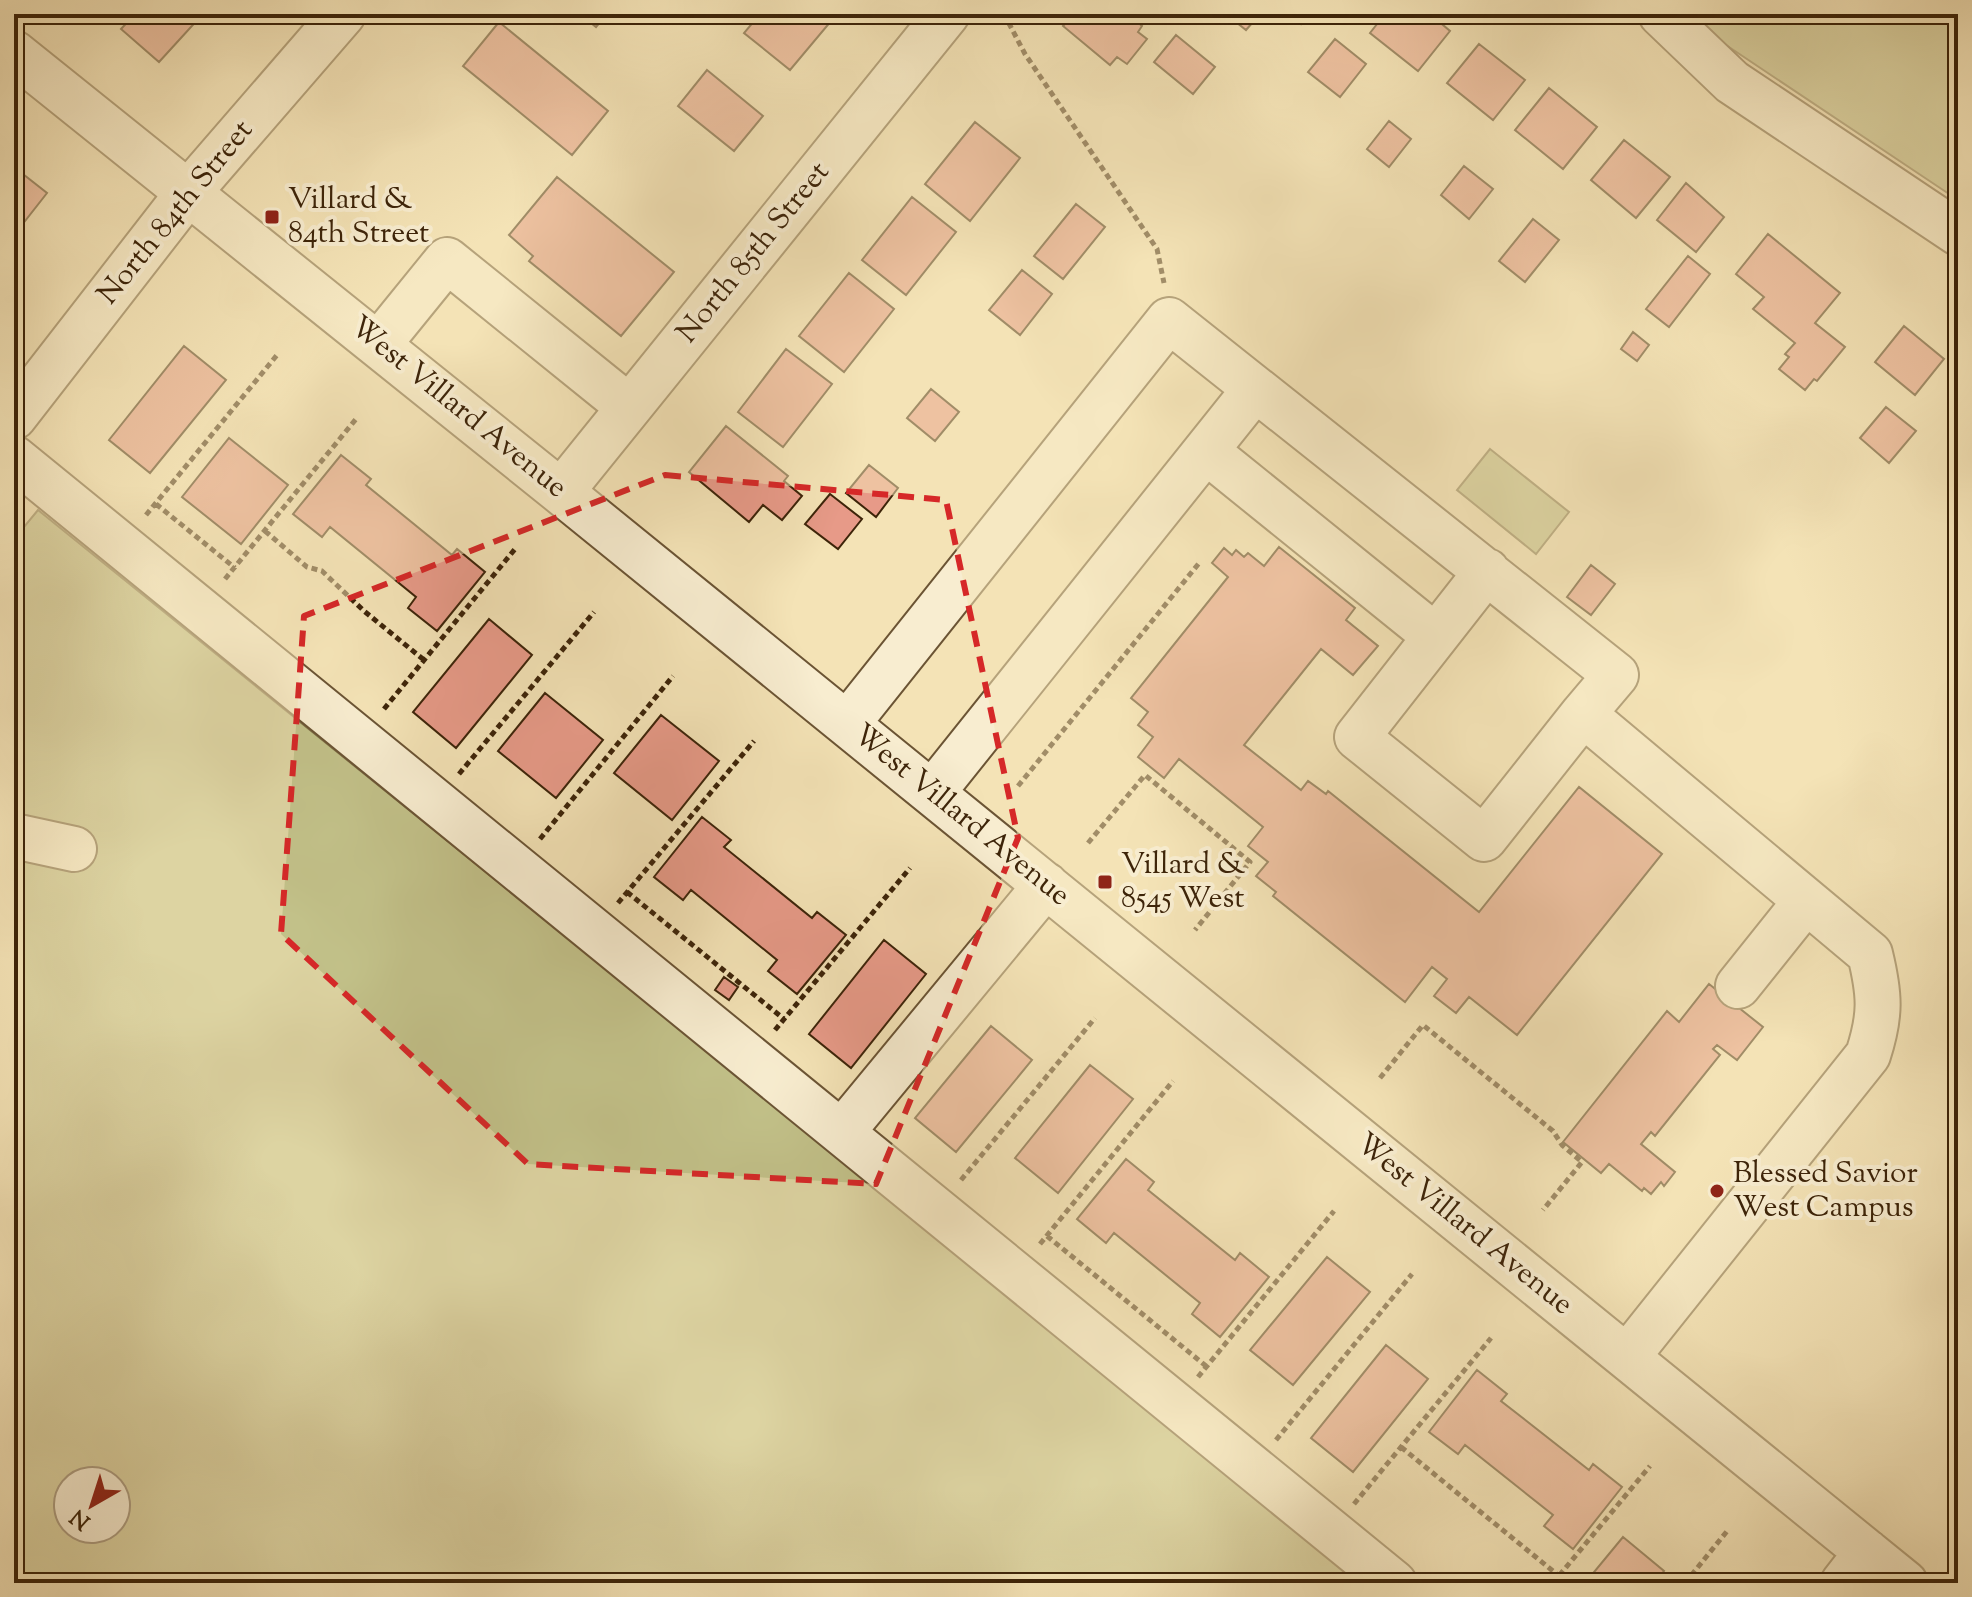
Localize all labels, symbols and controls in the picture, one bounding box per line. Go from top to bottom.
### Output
street label: North 84th Street [88,111,264,315]
street label: North 85th Street [667,153,841,353]
place label: Villard & 84th Street [288,179,429,256]
marker: Villard & 84th Street [263,208,281,226]
street label: West Villard Avenue [340,307,576,509]
street label: West Villard Avenue [843,715,1079,917]
place label: Villard & 8545 West [1121,844,1246,921]
marker: Villard & 8545 West [1096,873,1114,891]
street label: West Villard Avenue [1346,1124,1582,1326]
place label: Blessed Savior West Campus [1733,1153,1918,1230]
marker: Blessed Savior West Campus [1708,1182,1726,1200]
north arrow [52,1465,132,1545]
text: N [64,1500,98,1536]

